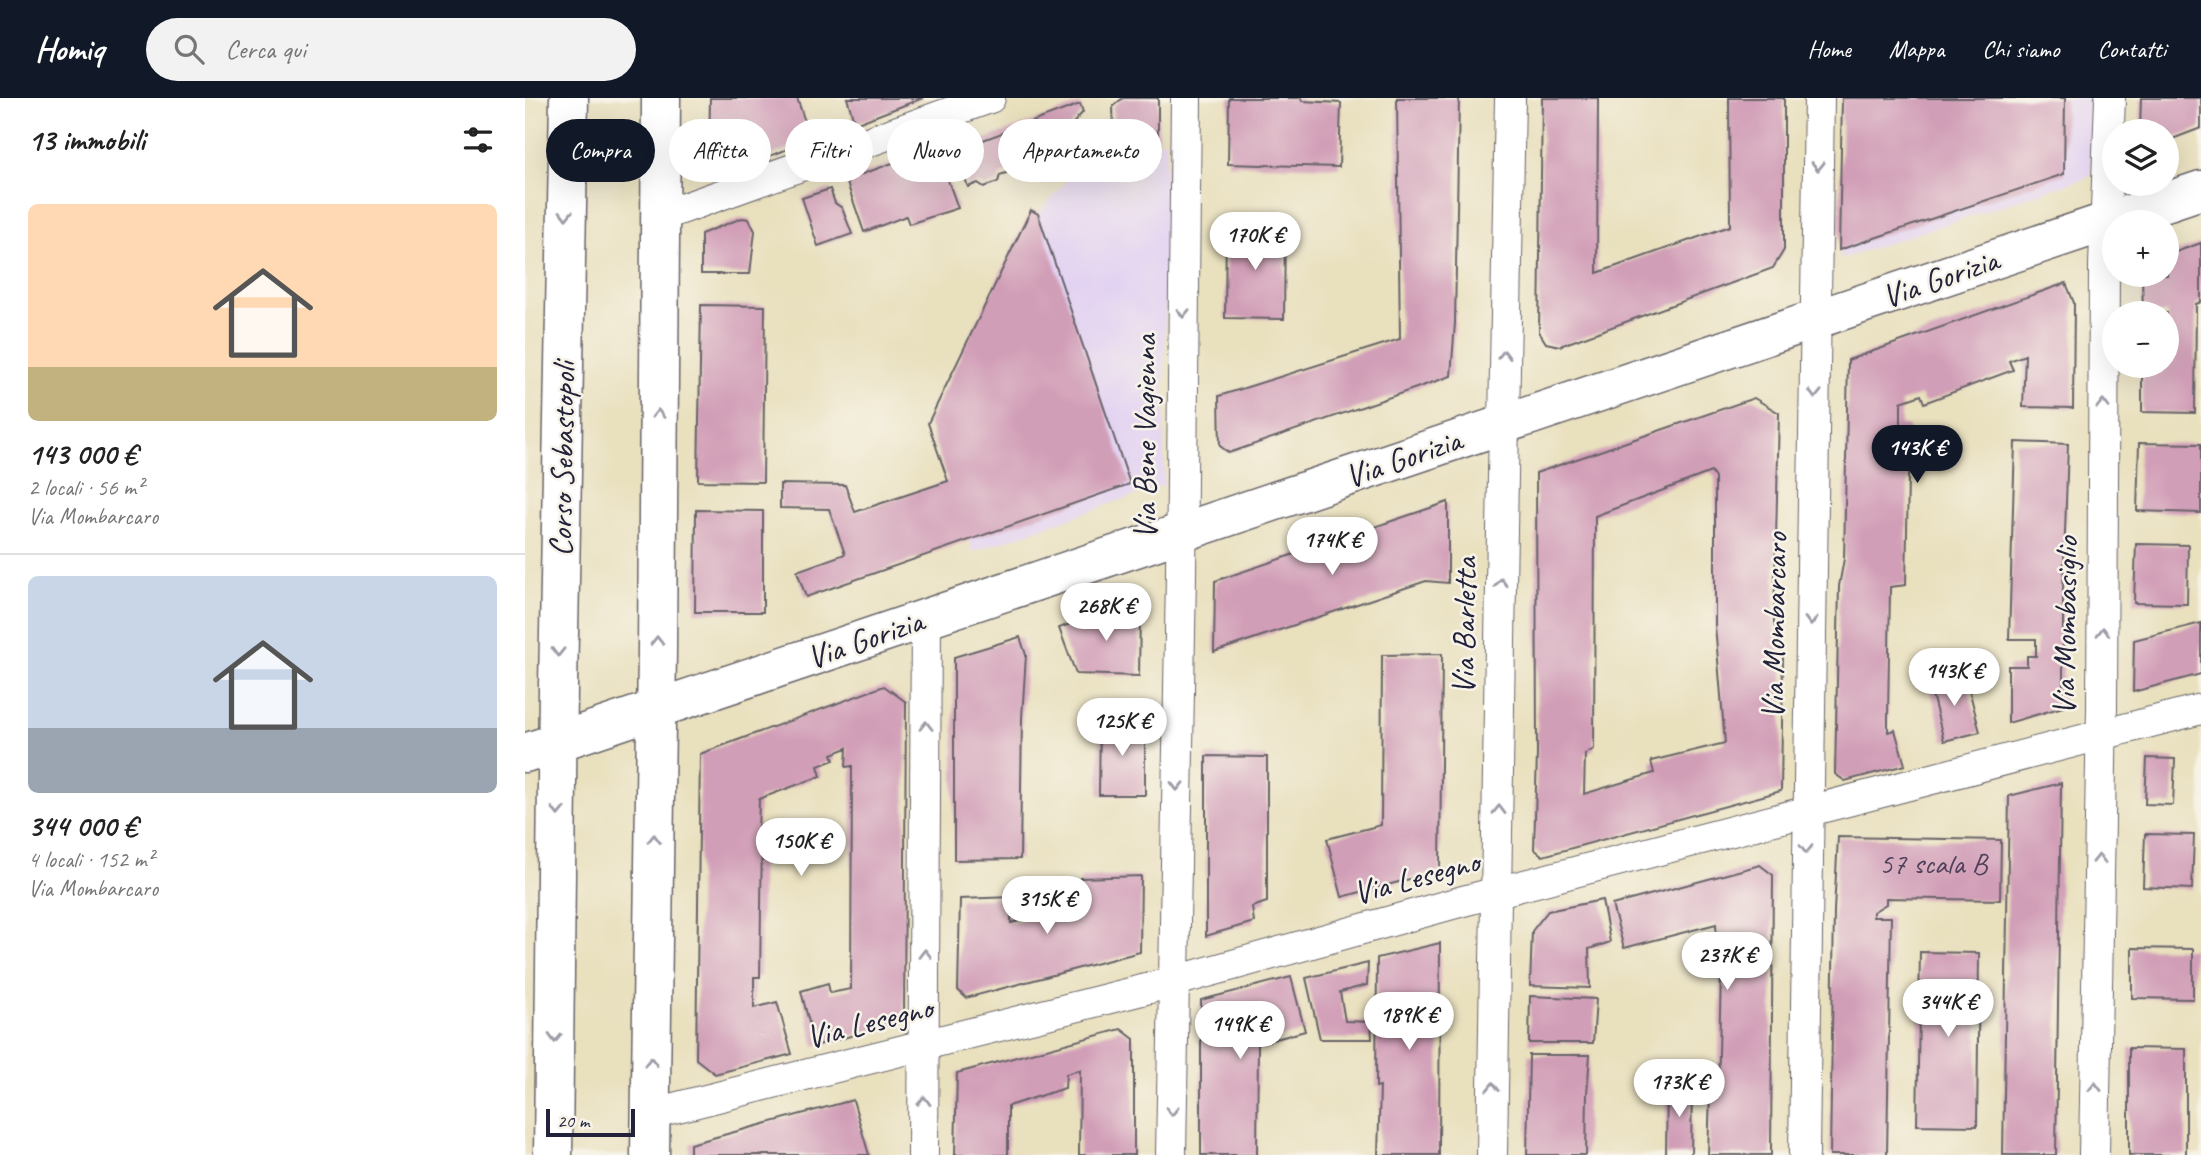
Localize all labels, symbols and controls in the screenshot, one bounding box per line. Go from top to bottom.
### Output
search box [146,18,636,81]
text: Homiq [35,28,104,70]
icon: search [170,30,208,68]
text: Cerca qui [226,33,306,66]
text: Home [1807,34,1851,64]
text: Mappa [1889,34,1944,64]
text: Chi siamo [1982,34,2059,64]
text: Contatti [2097,34,2166,64]
chip: Compra [546,119,655,182]
chip: Affitta [669,119,771,182]
chip: Filtri [785,119,873,182]
chip: Nuovo [887,119,984,182]
chip: Appartamento [998,119,1162,182]
map controls [2102,119,2179,378]
button: layers [2102,119,2179,196]
text: 13 immobili [28,121,145,159]
icon: filters [459,121,497,159]
one-way arrow [1810,161,1826,172]
one-way arrow [559,210,574,221]
button: + [2102,210,2179,287]
pin: 170K € [1198,212,1312,272]
text: 170K € [1226,220,1284,249]
street label: Via Gorizia [1876,238,2006,317]
icon: home [200,250,326,376]
button: − [2102,301,2179,378]
one-way arrow [1175,308,1191,319]
street label: Via Bene Vagienna [1124,333,1166,540]
one-way arrow [1497,350,1512,361]
street label: Corso Sebastopoli [539,357,585,557]
one-way arrow [1808,388,1823,399]
one-way arrow [2095,399,2111,409]
one-way arrow [650,408,666,419]
street label: Via Gorizia [1339,418,1469,497]
pin: 143K € [1860,426,1974,485]
text: 143K € [1888,433,1946,462]
text: 143 000 € [28,435,137,473]
text: 2 locali · 56 m² [28,473,143,502]
text: Via Mombarcaro [28,502,158,531]
pin: 174K € [1275,518,1389,577]
text: 174K € [1303,525,1361,554]
street label: Via Mombarcaro [1751,531,1797,720]
street label: Via Mombasiglio [2042,534,2088,716]
street label: Via Barletta [1442,555,1486,695]
one-way arrow [1493,577,1509,588]
pin: 268K € [1049,584,1163,643]
text: 268K € [1076,591,1136,620]
street label: Via Gorizia [801,599,931,678]
one-way arrow [1803,616,1818,627]
icon: home [200,622,326,748]
one-way arrow [2095,626,2111,637]
one-way arrow [649,636,665,646]
one-way arrow [551,647,566,658]
pin: 143K € [1897,648,2011,708]
text: 143K € [1925,656,1983,685]
pin: 125K € [1065,698,1179,758]
text: 125K € [1093,706,1151,735]
one-way arrow [919,720,934,731]
one-way arrow [1169,781,1185,791]
one-way arrow [1491,805,1507,815]
one-way arrow [550,806,566,817]
text: 344 000 € [28,807,137,845]
pin: 150K € [744,818,858,878]
text: 150K € [772,826,830,855]
one-way arrow [646,833,662,844]
street label: Via Lesegno [1348,839,1487,914]
one-way arrow [1799,843,1814,854]
house number: 57 scala B [1879,844,1989,882]
text: 4 locali · 152 m² [28,845,154,874]
one-way arrow [2091,854,2106,865]
text: Via Mombarcaro [28,874,158,903]
pin: 315K € [990,876,1104,936]
text: 315K € [1018,884,1076,913]
pin: 237K € [1670,932,1784,992]
text: 237K € [1698,940,1756,969]
one-way arrow [917,948,933,958]
pin: 344K € [1891,979,2005,1039]
street label: Via Lesegno [802,985,940,1058]
text: 344K € [1919,987,1977,1016]
pin: 189K € [1352,992,1466,1052]
text: 189K € [1380,1000,1438,1029]
pin: 149K € [1183,1002,1297,1061]
text: 149K € [1211,1009,1269,1038]
one-way arrow [547,1034,563,1044]
one-way arrow [643,1057,659,1067]
pin: 173K € [1622,1060,1736,1119]
text: 173K € [1650,1067,1708,1096]
one-way arrow [1485,1081,1501,1092]
one-way arrow [2087,1081,2103,1092]
one-way arrow [916,1095,932,1105]
scale bar [546,1106,635,1138]
one-way arrow [1164,1106,1179,1117]
text: 20 m [557,1109,589,1133]

